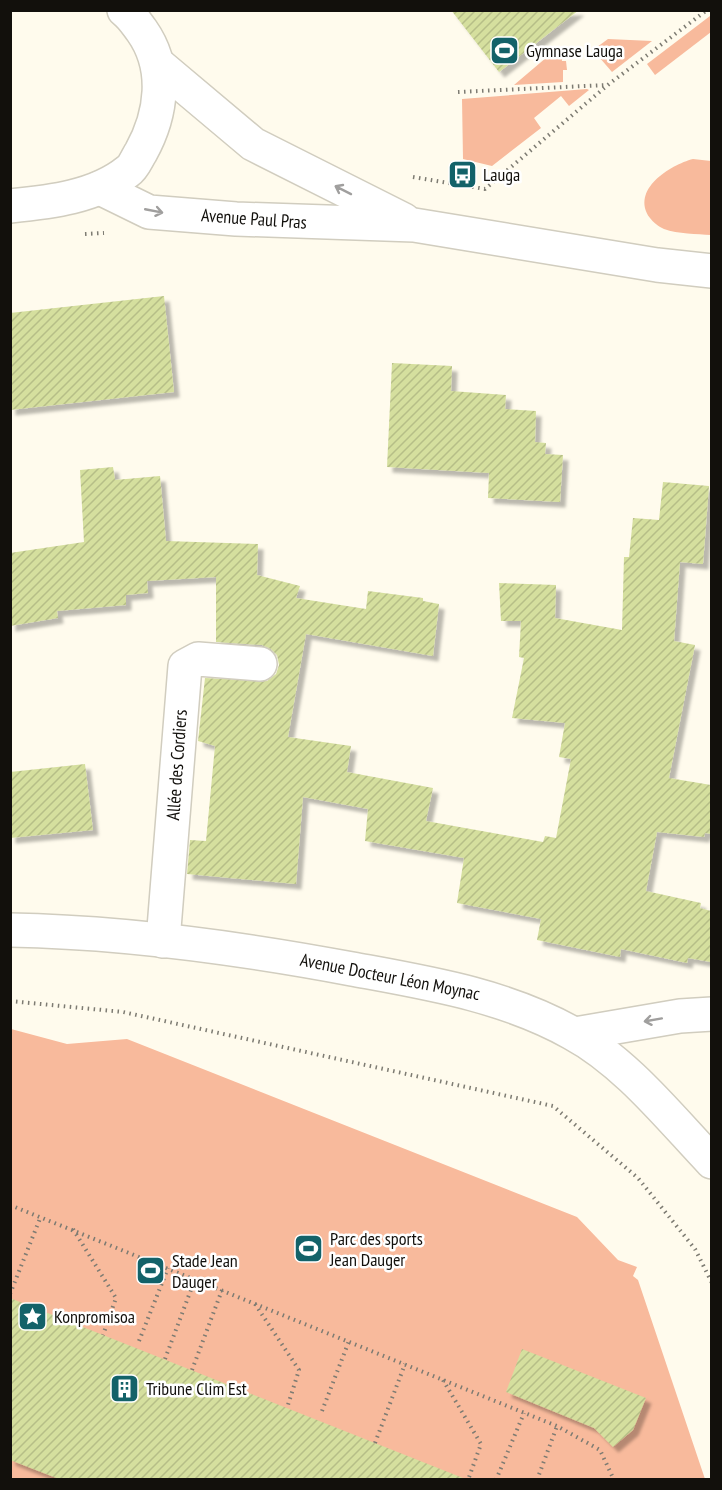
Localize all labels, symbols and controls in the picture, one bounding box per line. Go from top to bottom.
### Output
sports icon: Gymnase Lauga [489,35,521,67]
place label: Gymnase Lauga [526,39,623,62]
bus stop icon: Lauga [446,159,478,191]
place label: Lauga [483,163,520,186]
one-way arrow [334,184,352,196]
street label: Avenue Paul Pras [200,203,308,234]
one-way arrow [143,206,163,217]
street label: Allée des Cordiers [161,709,192,821]
street label: Avenue Docteur Léon Moynac [298,948,482,1005]
one-way arrow [644,1015,664,1026]
place label: Parc des sports Jean Dauger [329,1227,423,1271]
sports icon: Parc des sports Jean Dauger [293,1233,325,1265]
place label: Stade Jean Dauger [172,1249,238,1293]
sports icon: Stade Jean Dauger [135,1255,167,1287]
place icon: Konpromisoa [17,1301,49,1333]
place label: Konpromisoa [54,1305,135,1328]
building icon: Tribune Clim Est [109,1373,141,1405]
place label: Tribune Clim Est [146,1377,247,1400]

